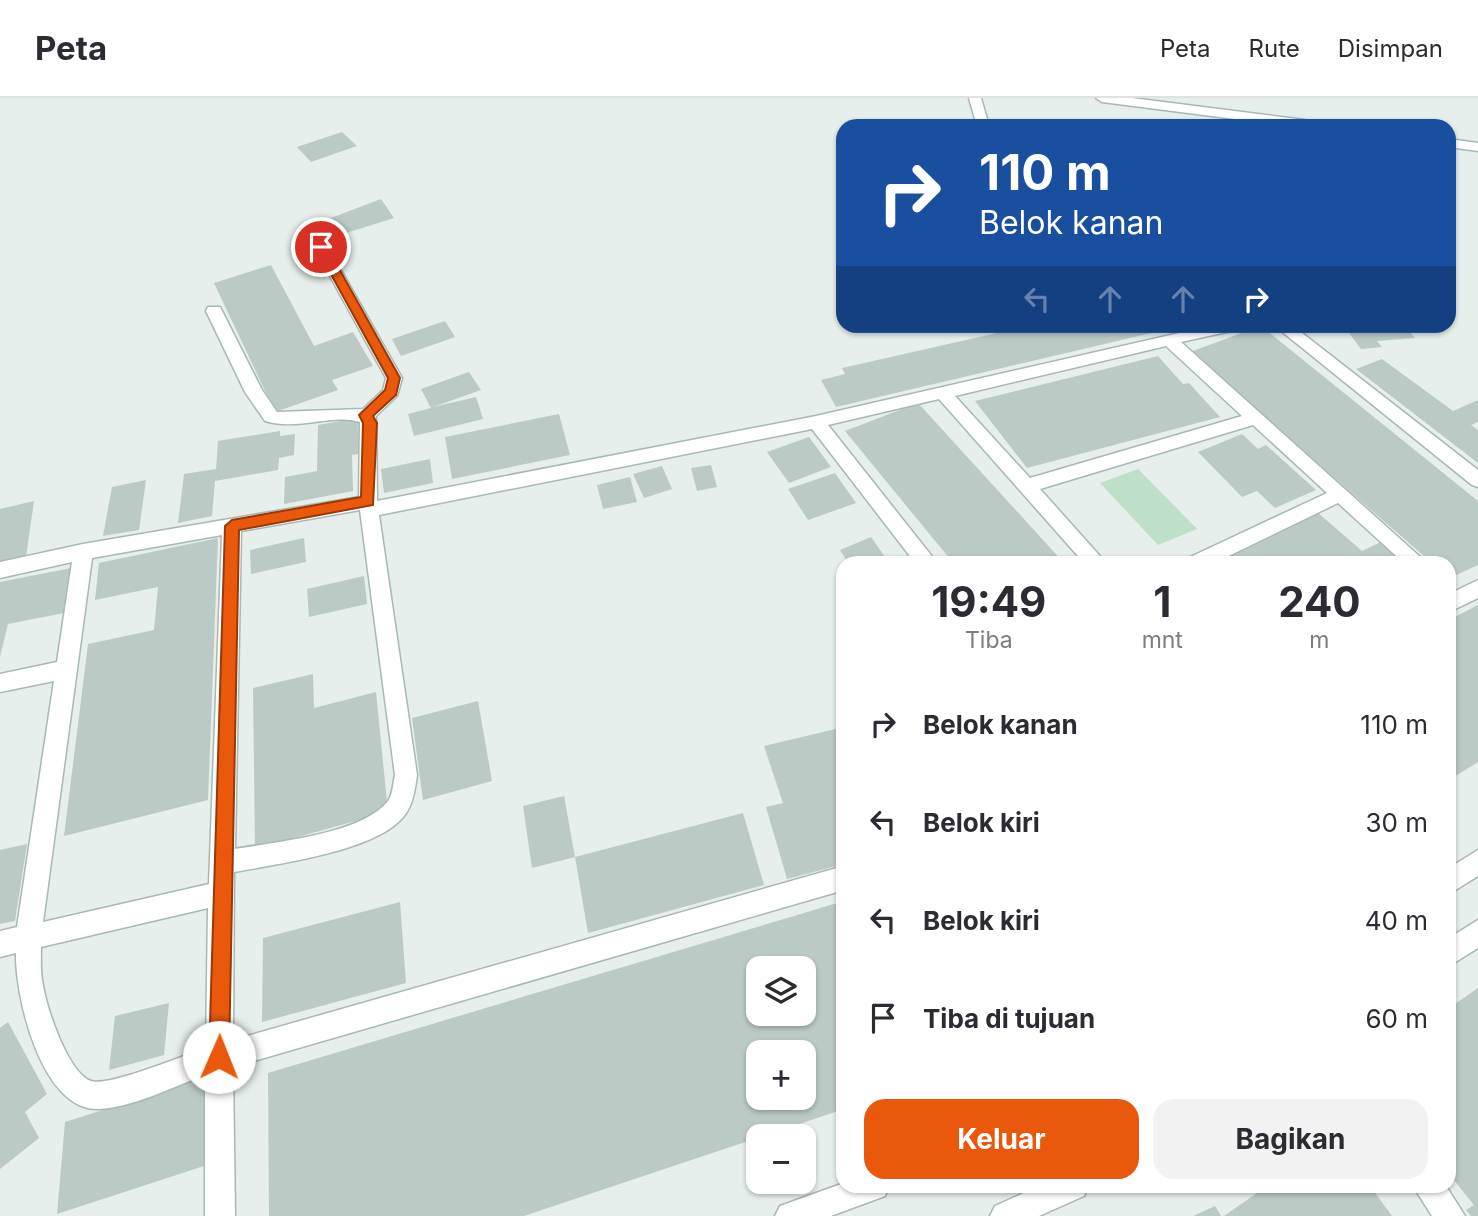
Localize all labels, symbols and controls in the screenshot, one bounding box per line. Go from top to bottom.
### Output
text: Peta [35,28,107,68]
text: Peta [1160,34,1211,63]
text: Rute [1249,34,1300,63]
text: Disimpan [1338,34,1443,63]
text: 110 m [979,143,1111,202]
icon: right [864,147,955,238]
text: Belok kanan [979,203,1163,242]
pin [291,217,351,277]
icon: arrive [302,228,340,266]
icon: left [1018,280,1056,318]
icon: ahead [1091,280,1129,318]
icon: ahead [1164,280,1202,318]
icon: right [1237,280,1275,318]
text: 19:49 [931,576,1046,627]
text: 1 [1153,576,1171,627]
text: 240 [1278,576,1361,627]
text: Tiba [965,626,1013,654]
text: mnt [1142,626,1183,654]
text: m [1309,626,1330,654]
icon: right [864,705,902,743]
text: Belok kanan [923,709,1078,740]
text: 110 m [1360,709,1428,740]
icon: left [864,803,902,841]
text: Belok kiri [923,807,1040,838]
text: 30 m [1365,807,1428,838]
icon: left [864,901,902,939]
text: Belok kiri [923,905,1040,936]
text: 40 m [1365,905,1428,936]
map controls [746,956,816,1194]
button: layers [746,956,816,1026]
icon: arrive [864,999,902,1037]
text: Tiba di tujuan [923,1003,1095,1034]
text: 60 m [1365,1003,1428,1034]
position arrow [182,1020,256,1094]
button: + [746,1040,816,1110]
button: Keluar [864,1099,1139,1179]
button: Bagikan [1153,1099,1428,1179]
button: − [746,1124,816,1194]

